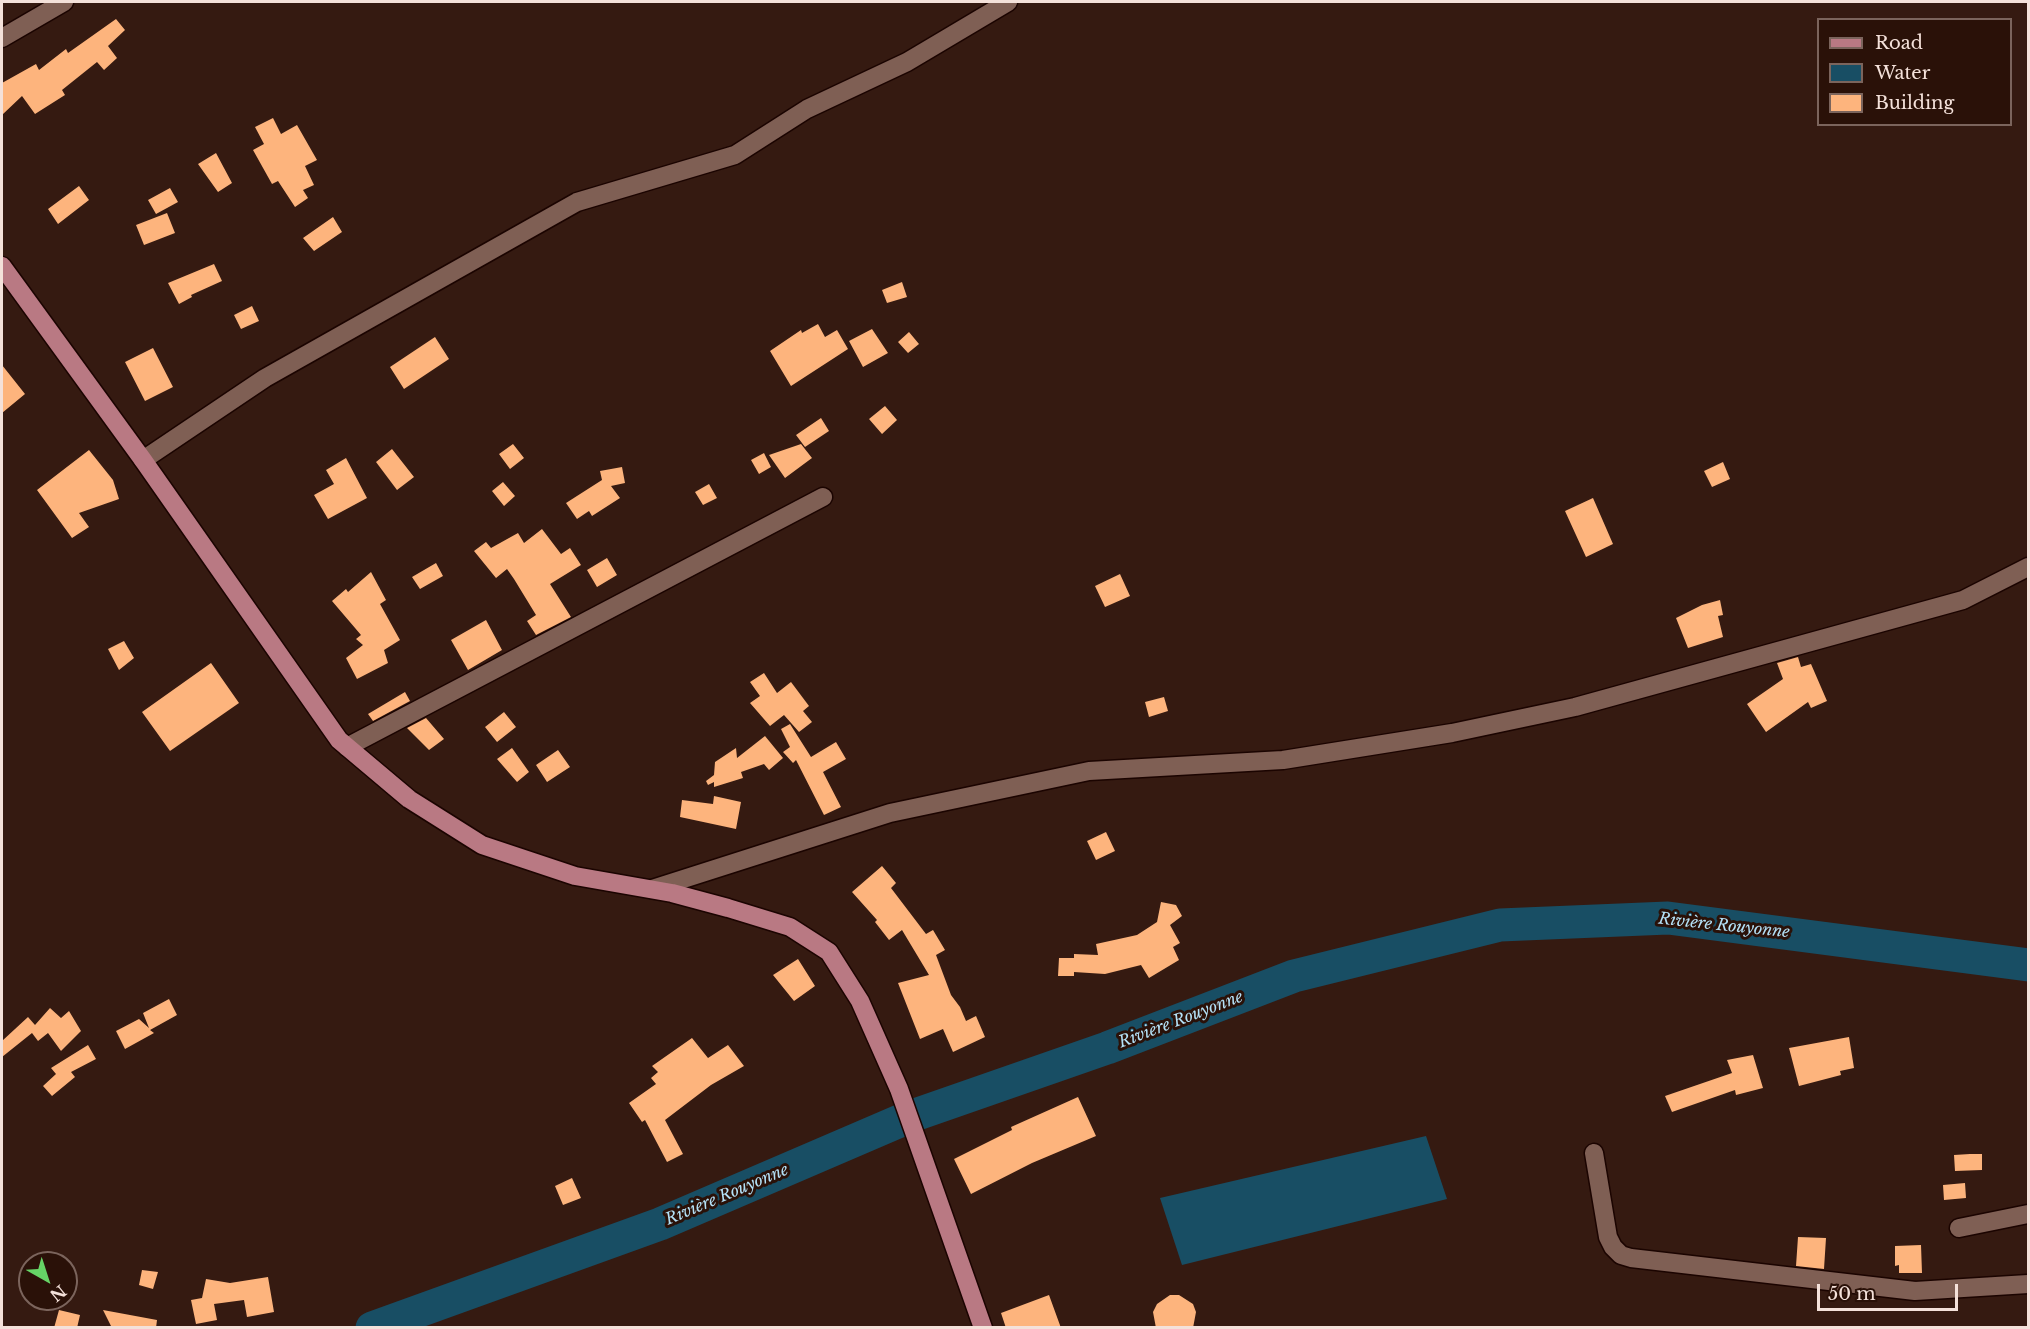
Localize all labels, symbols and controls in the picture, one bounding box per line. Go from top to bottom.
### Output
legend [1817,18,2012,126]
text: Road [1875,32,1923,54]
text: Water [1875,62,1930,84]
text: Building [1875,92,1954,114]
water label: Rivière Rouyonne [1657,910,1791,942]
water label: Rivière Rouyonne [1116,987,1246,1053]
water label: Rivière Rouyonne [663,1160,791,1230]
north arrow [18,1251,78,1311]
scale bar [1820,1272,1961,1310]
text: N [46,1281,70,1306]
text: 50 m [1828,1283,1876,1305]

